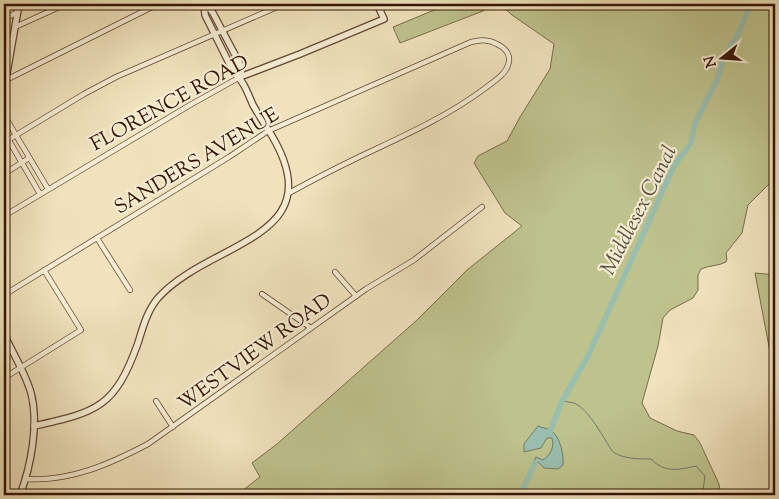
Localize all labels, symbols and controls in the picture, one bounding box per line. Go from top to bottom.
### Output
north arrow [696,32,746,82]
street label: FLORENCE ROAD [86,49,255,160]
text: N [700,53,723,69]
street label: SANDERS AVENUE [109,101,285,223]
water label: Middlesex Canal [594,141,685,281]
street label: WESTVIEW ROAD [173,287,338,419]

